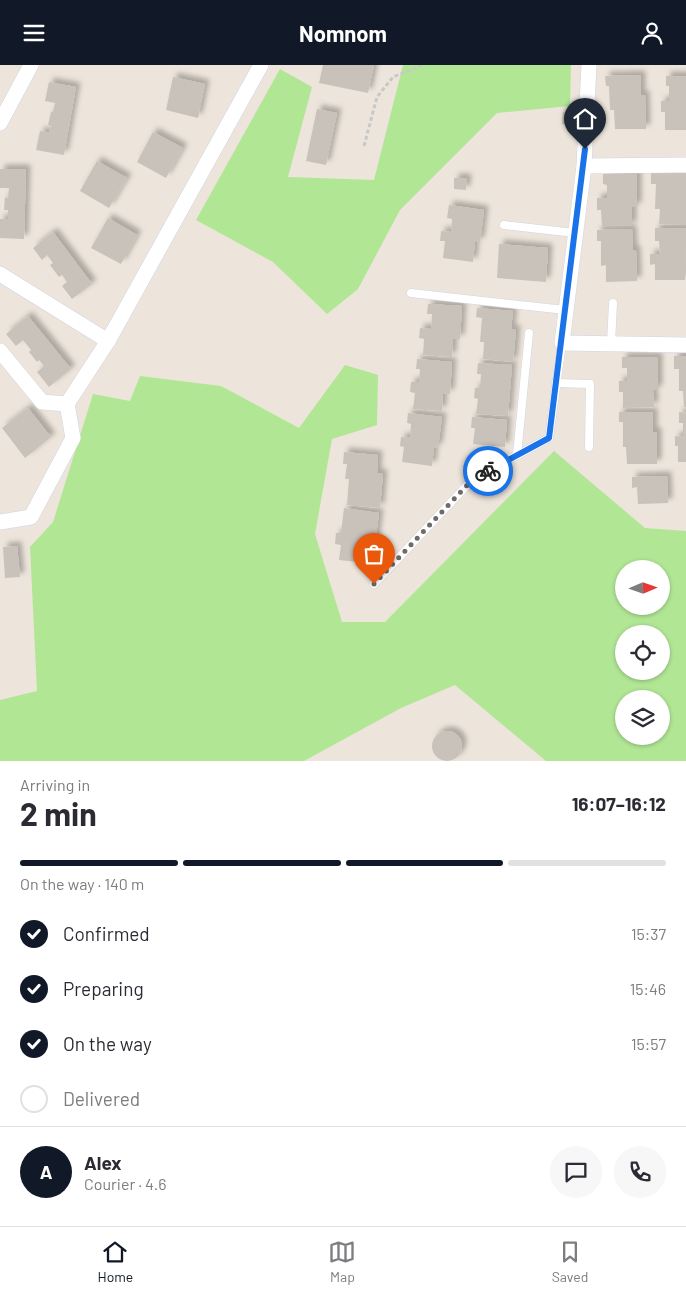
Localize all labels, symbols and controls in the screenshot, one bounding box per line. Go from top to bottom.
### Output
icon: menu [20,19,48,47]
icon: person [638,19,666,47]
text: Nomnom [299,20,387,46]
pin [564,98,606,149]
icon: home [571,105,599,133]
courier [463,446,513,496]
icon: bike [474,457,502,485]
pin [353,533,395,584]
icon: bag [360,540,388,568]
north arrow [615,560,670,615]
map controls [615,560,670,745]
button: locate [615,625,670,680]
button: layers [615,690,670,745]
text: Arriving in [20,775,90,794]
text: 16:07–16:12 [572,792,666,815]
text: 2 min [20,794,97,832]
text: On the way · 140 m [20,874,144,893]
icon: check [20,920,48,948]
text: Confirmed [63,922,150,945]
text: 15:37 [631,924,666,943]
icon: check [20,975,48,1003]
text: Preparing [63,977,144,1000]
text: 15:46 [630,979,666,998]
icon: check [20,1030,48,1058]
text: On the way [63,1032,152,1055]
text: 15:57 [631,1034,666,1053]
text: Delivered [63,1087,140,1110]
button: chat [550,1146,602,1198]
button: phone [614,1146,666,1198]
text: Alex [84,1151,122,1174]
text: A [40,1160,52,1183]
text: Courier · 4.6 [84,1174,167,1193]
tab: Home [98,1238,133,1285]
tab: Map [328,1238,356,1285]
tab: Saved [552,1238,588,1285]

